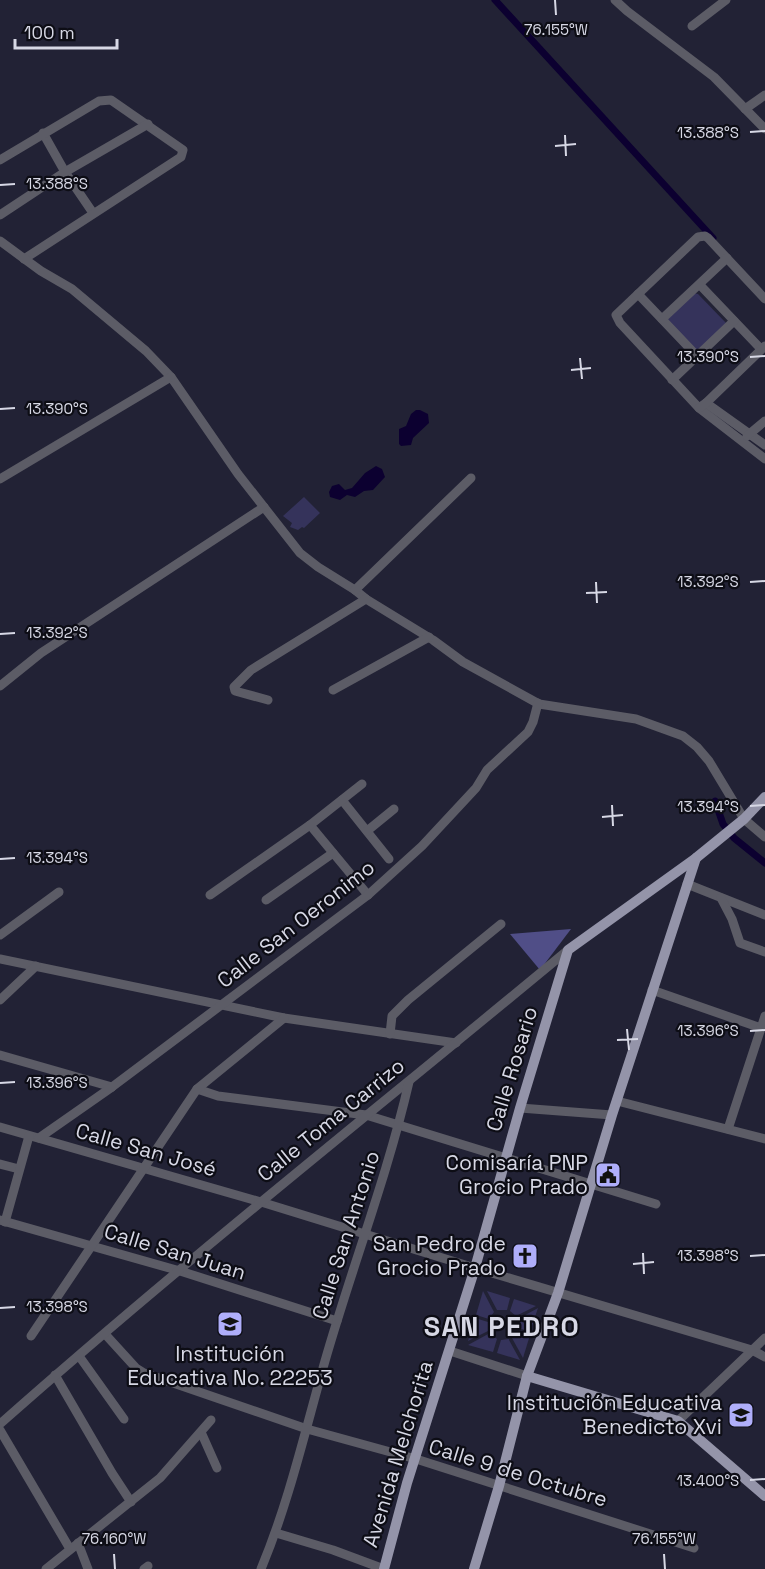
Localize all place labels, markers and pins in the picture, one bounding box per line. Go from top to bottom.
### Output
place label: Comisaría PNP Grocio Prado [446,1149,588,1200]
public building icon: Comisaría PNP Grocio Prado [593,1160,623,1190]
place label: San Pedro de Grocio Prado [373,1230,506,1281]
church icon: San Pedro de Grocio Prado [510,1241,540,1271]
school or university icon: Institución Educativa No. 22253 [215,1309,245,1339]
place label: Institución Educativa No. 22253 [127,1340,333,1391]
place label: Institución Educativa Benedicto Xvi [507,1389,722,1440]
school or university icon: Institución Educativa Benedicto Xvi [726,1400,756,1430]

